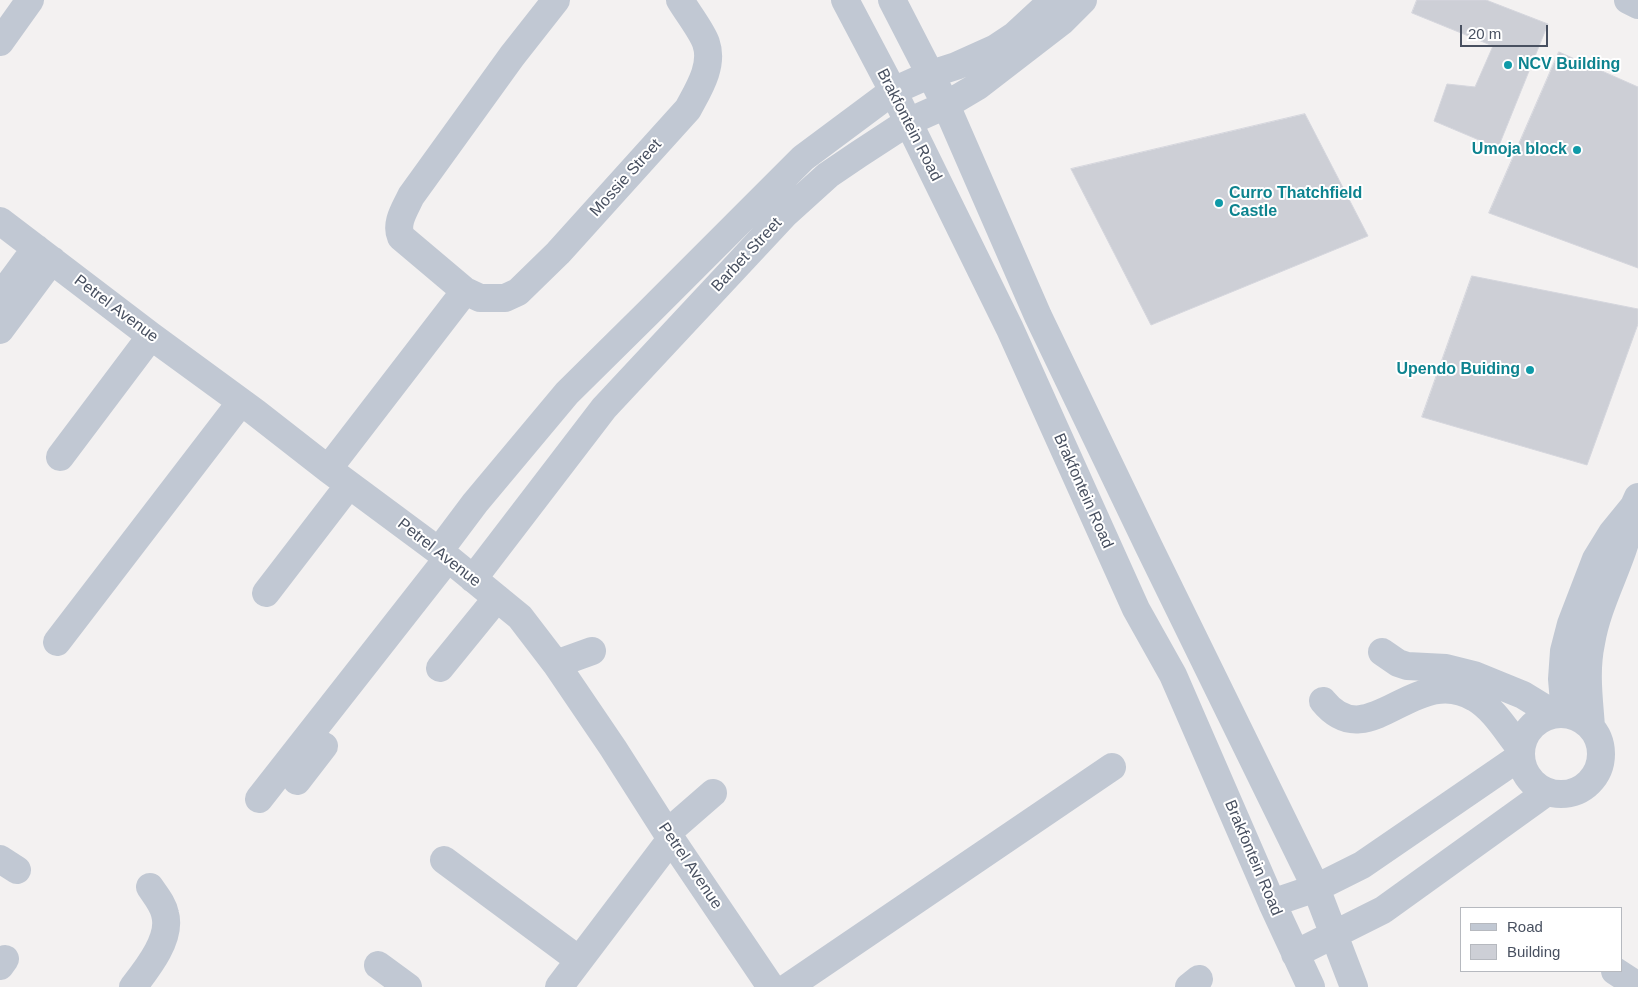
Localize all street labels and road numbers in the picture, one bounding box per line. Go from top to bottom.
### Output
street label: Brakfontein Road [872,66,946,184]
street label: Mossie Street [586,135,666,221]
street label: Barbet Street [708,214,786,296]
street label: Petrel Avenue [70,271,162,347]
street label: Brakfontein Road [1049,431,1117,551]
street label: Petrel Avenue [394,515,484,591]
street label: Brakfontein Road [1220,797,1286,919]
street label: Petrel Avenue [654,819,726,913]

